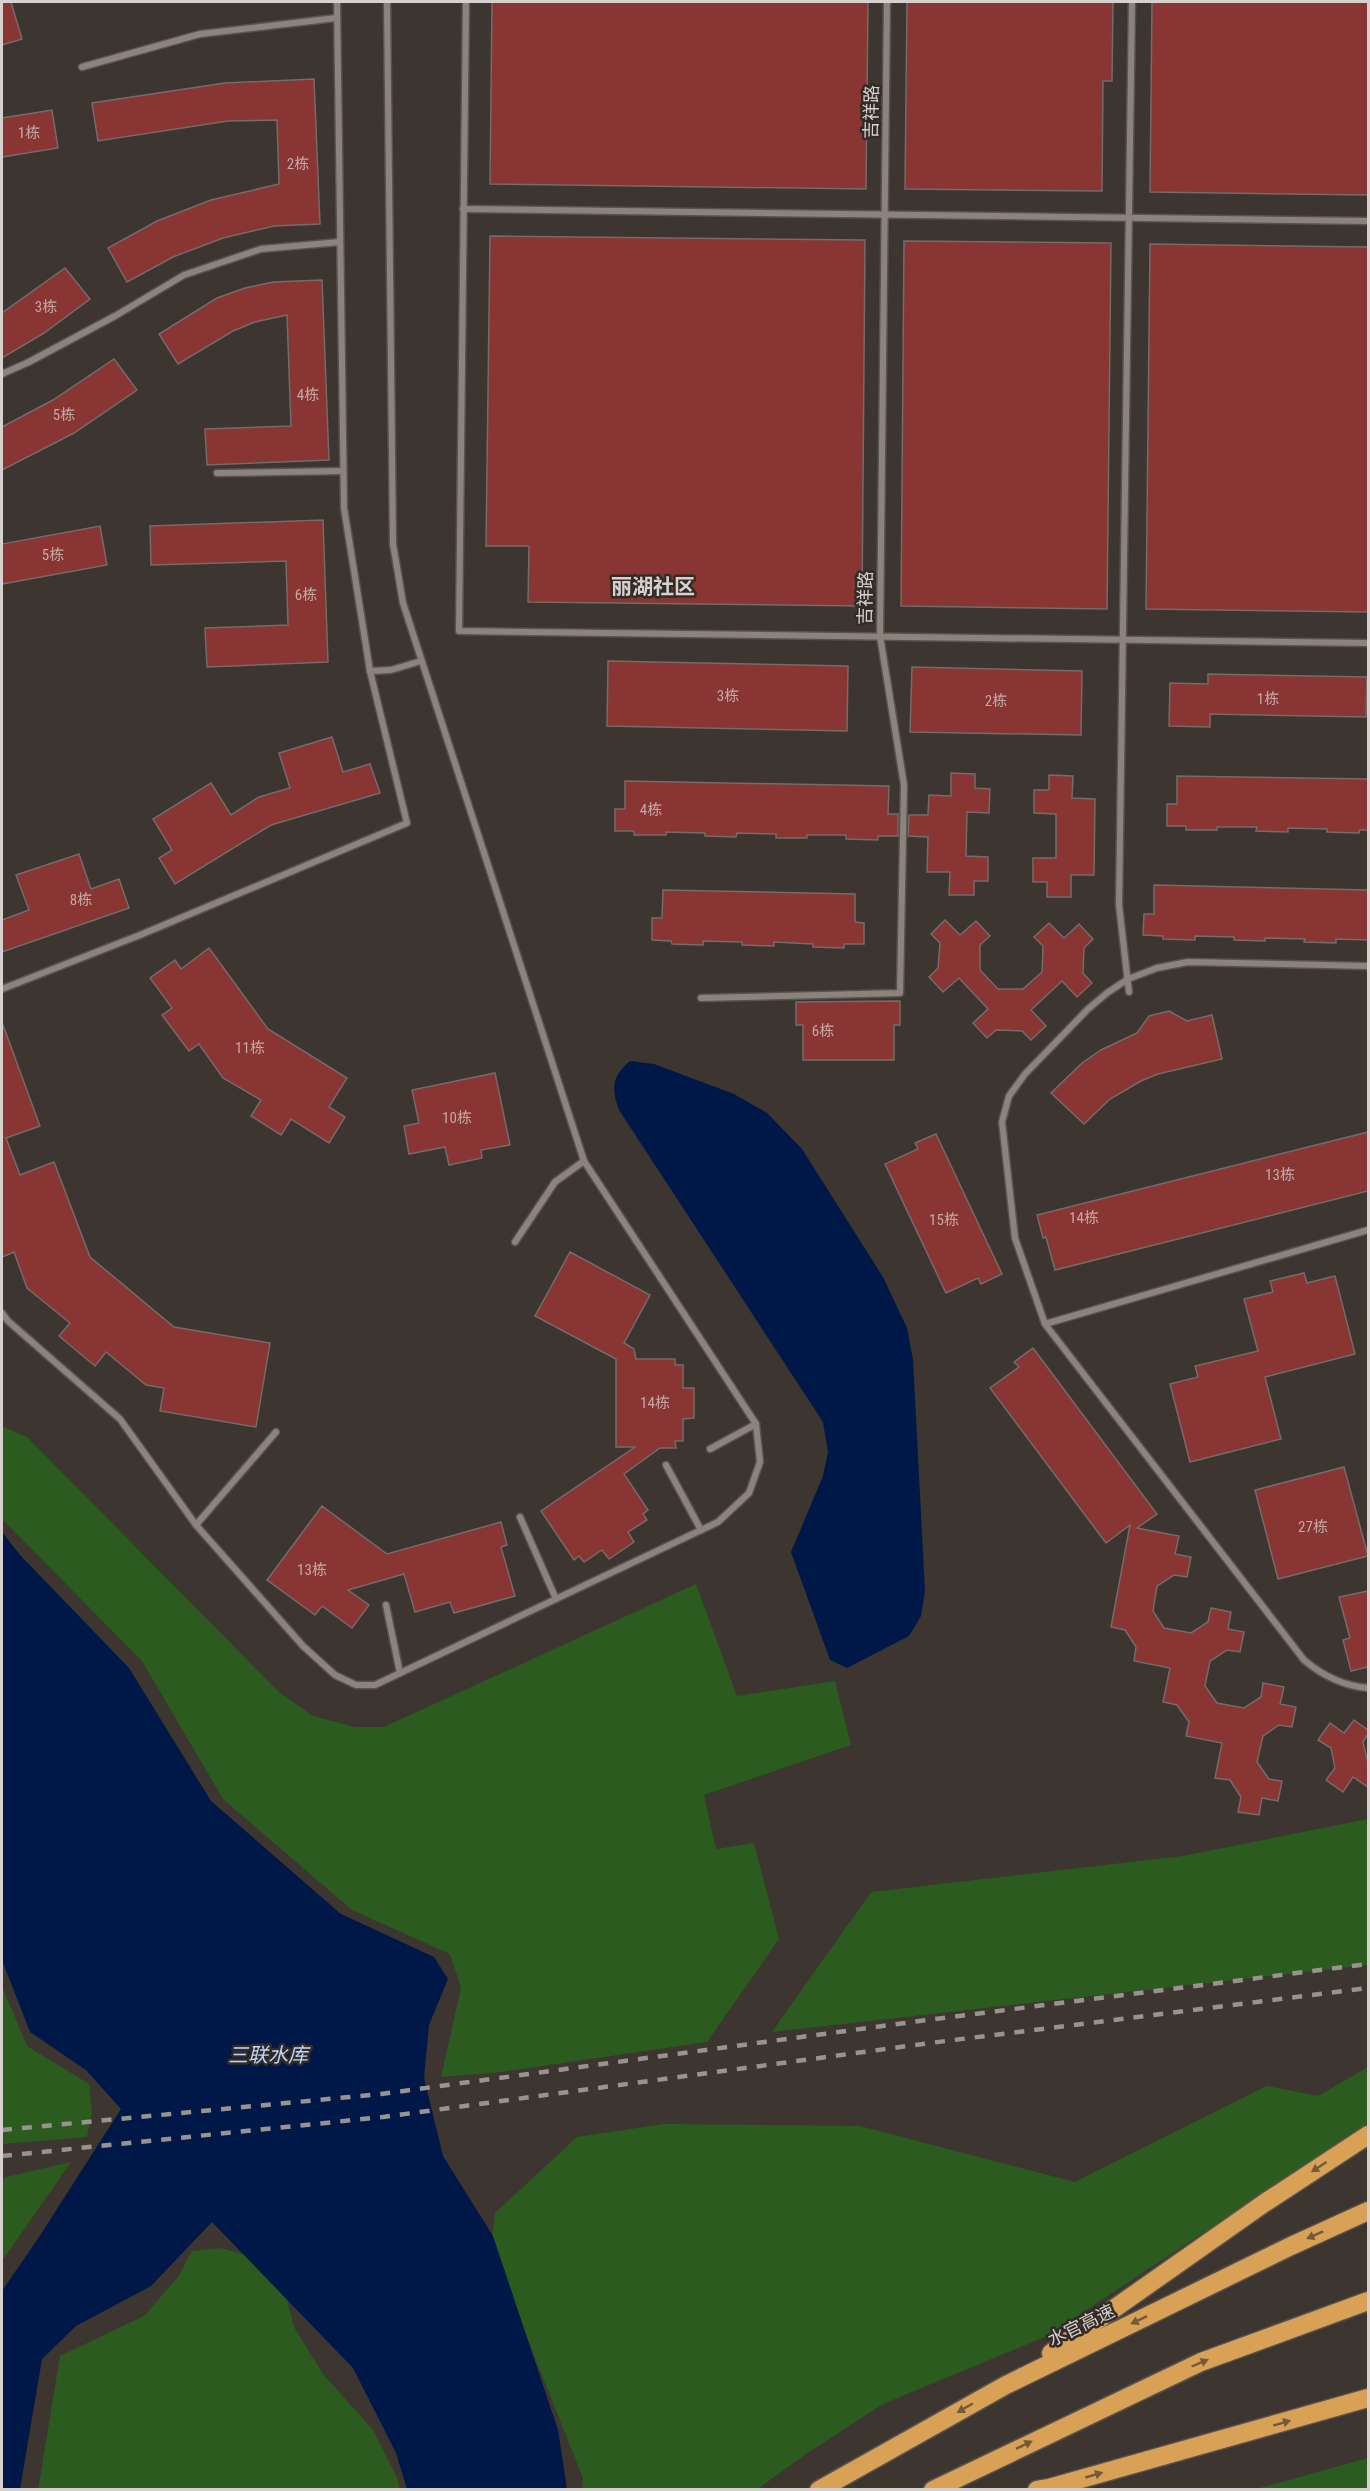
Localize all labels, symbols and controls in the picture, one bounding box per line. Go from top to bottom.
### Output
street label: 吉祥路 [860,85,882,139]
house number: 1栋 [18,124,40,142]
house number: 2栋 [287,155,309,173]
house number: 3栋 [35,298,57,316]
house number: 4栋 [297,386,319,404]
house number: 5栋 [53,406,75,424]
house number: 5栋 [42,546,64,564]
street label: 吉祥路 [854,571,876,625]
district label: 丽湖社区 [611,575,695,599]
house number: 6栋 [295,586,317,604]
house number: 3栋 [717,687,739,705]
house number: 1栋 [1257,690,1279,708]
house number: 2栋 [985,692,1007,710]
house number: 4栋 [640,801,662,819]
house number: 8栋 [70,891,92,909]
house number: 6栋 [812,1022,834,1040]
house number: 11栋 [235,1039,265,1057]
house number: 10栋 [442,1109,472,1127]
house number: 13栋 [1265,1166,1295,1184]
house number: 14栋 [1069,1209,1099,1227]
house number: 15栋 [929,1211,959,1229]
house number: 14栋 [640,1394,670,1412]
house number: 27栋 [1298,1518,1328,1536]
house number: 13栋 [297,1561,327,1579]
water label: 三联水库 [228,2043,311,2067]
one-way arrow [1312,2161,1328,2173]
one-way arrow [1307,2231,1324,2240]
street label: 水官高速 [1044,2300,1118,2350]
one-way arrow [1131,2315,1148,2324]
one-way arrow [1192,2358,1210,2368]
one-way arrow [957,2403,974,2413]
one-way arrow [1273,2417,1291,2427]
one-way arrow [1015,2441,1032,2450]
one-way arrow [1085,2470,1103,2480]

